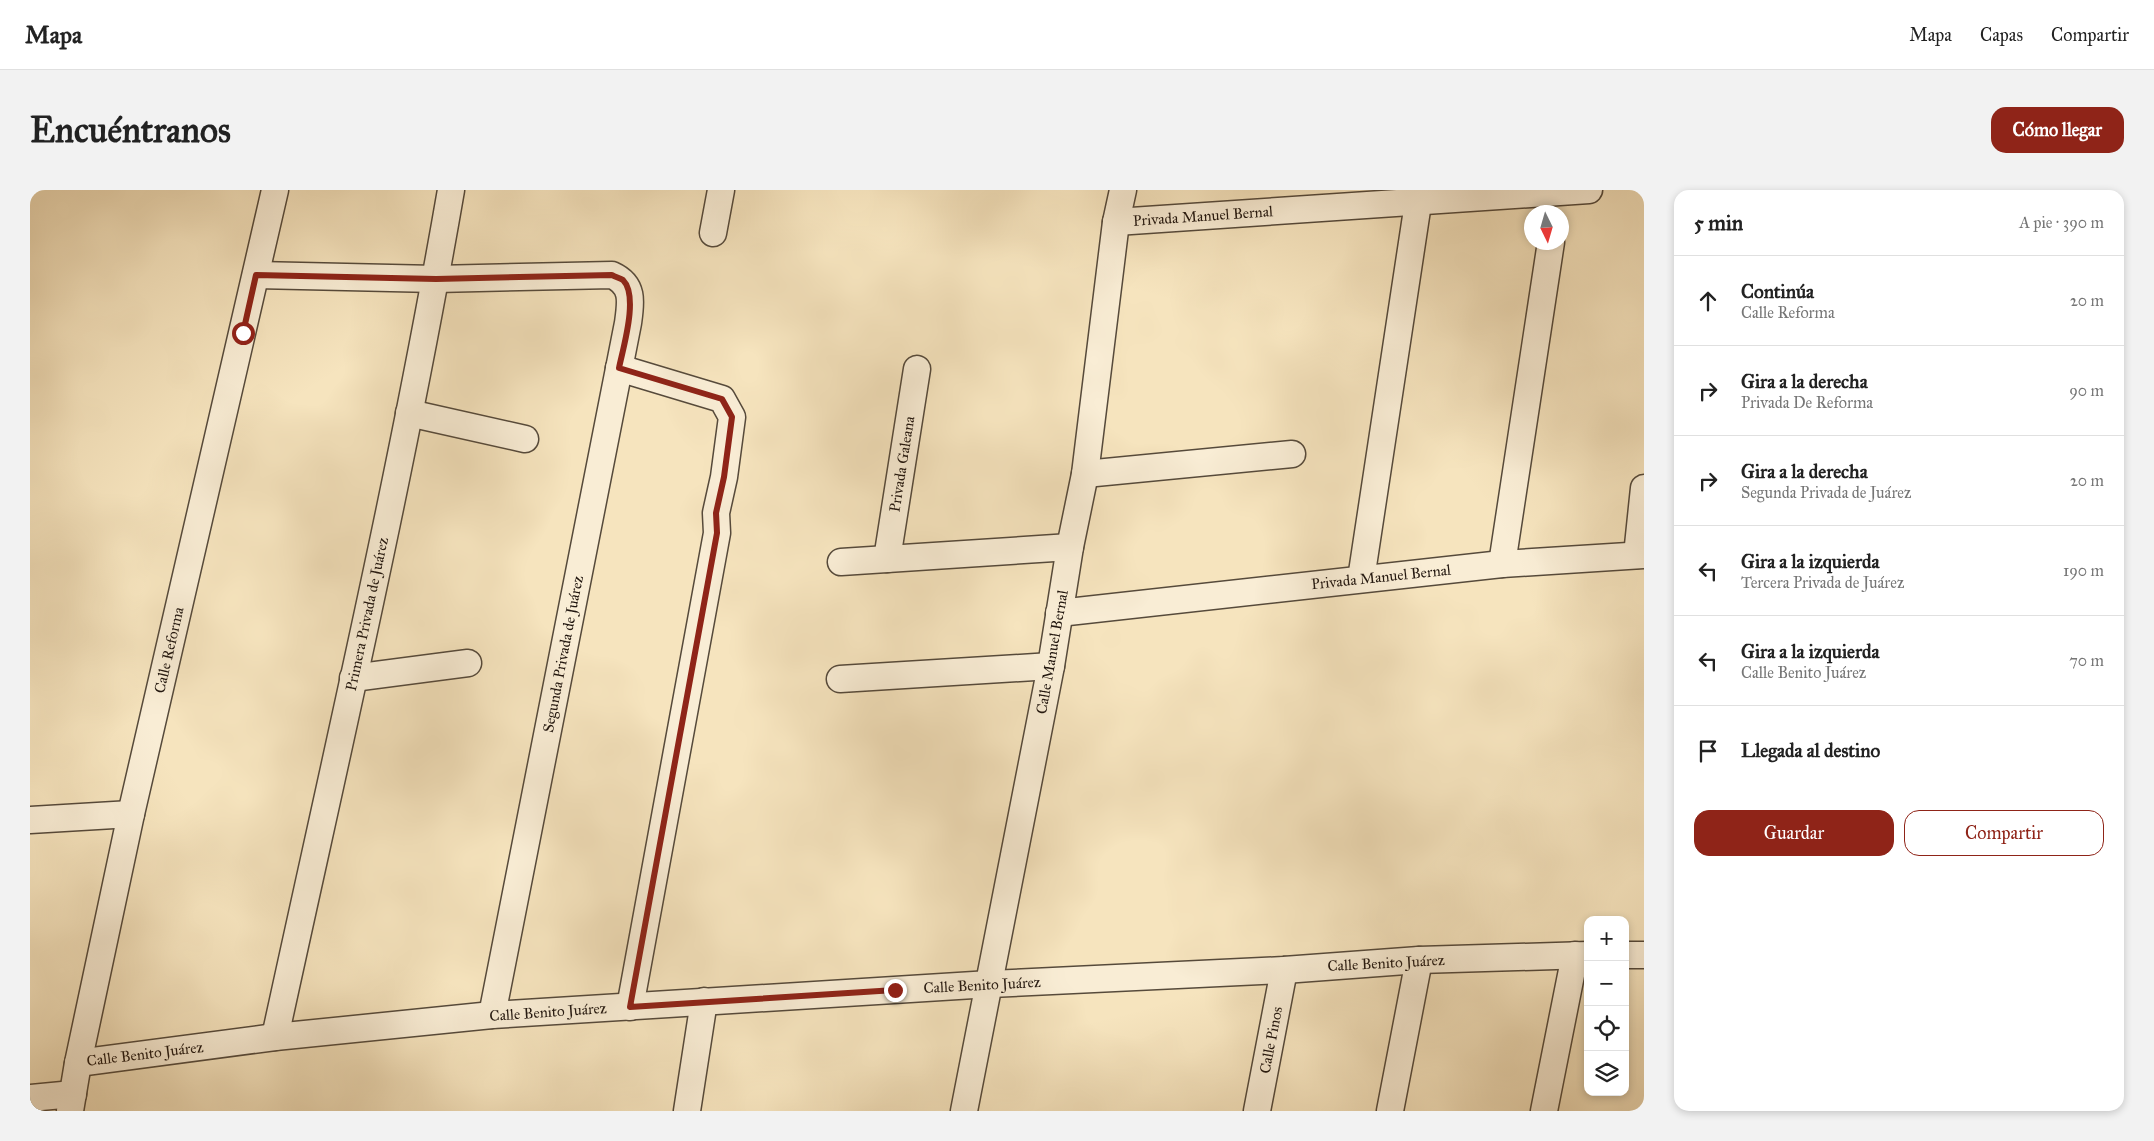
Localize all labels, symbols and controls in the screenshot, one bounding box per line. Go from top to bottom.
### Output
text: Mapa [25,20,82,50]
text: Mapa [1909,24,1952,46]
text: Capas [1980,24,2023,46]
text: Compartir [2051,24,2129,46]
button: Cómo llegar [1991,107,2124,153]
text: Encuéntranos [30,109,231,152]
street label: Privada Manuel Bernal [1132,202,1275,230]
north arrow [1524,205,1569,250]
text: 5 min [1694,210,1743,236]
text: A pie · 390 m [2019,213,2104,232]
text: Continúa [1741,280,1814,303]
icon: ahead [1694,287,1722,315]
text: 20 m [2070,291,2104,310]
text: Calle Reforma [1741,303,1835,322]
route start [232,322,255,345]
text: Gira a la derecha [1741,370,1868,393]
icon: right [1694,377,1722,405]
text: 90 m [2069,381,2104,400]
text: Privada De Reforma [1741,393,1873,412]
street label: Privada Galeana [886,414,919,513]
text: Gira a la derecha [1741,460,1868,483]
icon: right [1694,467,1722,495]
text: 20 m [2070,471,2104,490]
text: Segunda Privada de Juárez [1741,483,1911,502]
street label: Primera Privada de Juárez [342,535,393,693]
text: Gira a la izquierda [1741,550,1880,573]
icon: left [1694,557,1722,585]
street label: Privada Manuel Bernal [1310,561,1453,593]
text: 190 m [2063,561,2104,580]
text: Tercera Privada de Juárez [1741,573,1904,592]
street label: Segunda Privada de Juárez [539,574,588,734]
street label: Calle Manuel Bernal [1032,588,1072,715]
street label: Calle Reforma [150,604,188,695]
text: Gira a la izquierda [1741,640,1880,663]
icon: left [1694,647,1722,675]
text: 70 m [2069,651,2104,670]
text: Calle Benito Juárez [1741,663,1866,682]
icon: arrive [1694,737,1722,765]
text: Llegada al destino [1741,739,1880,762]
button: Guardar [1694,810,1894,856]
button: Compartir [1904,810,2104,856]
map controls [1584,916,1629,1096]
button: + [1584,916,1629,961]
street label: Calle Benito Juárez [1327,951,1445,976]
button: − [1584,961,1629,1006]
street label: Calle Benito Juárez [923,973,1041,998]
route end [884,979,907,1002]
street label: Calle Benito Juárez [489,999,607,1026]
street label: Calle Pinos [1256,1005,1286,1075]
button: locate [1584,1006,1629,1051]
street label: Calle Benito Juárez [86,1038,205,1071]
button: layers [1584,1051,1629,1096]

